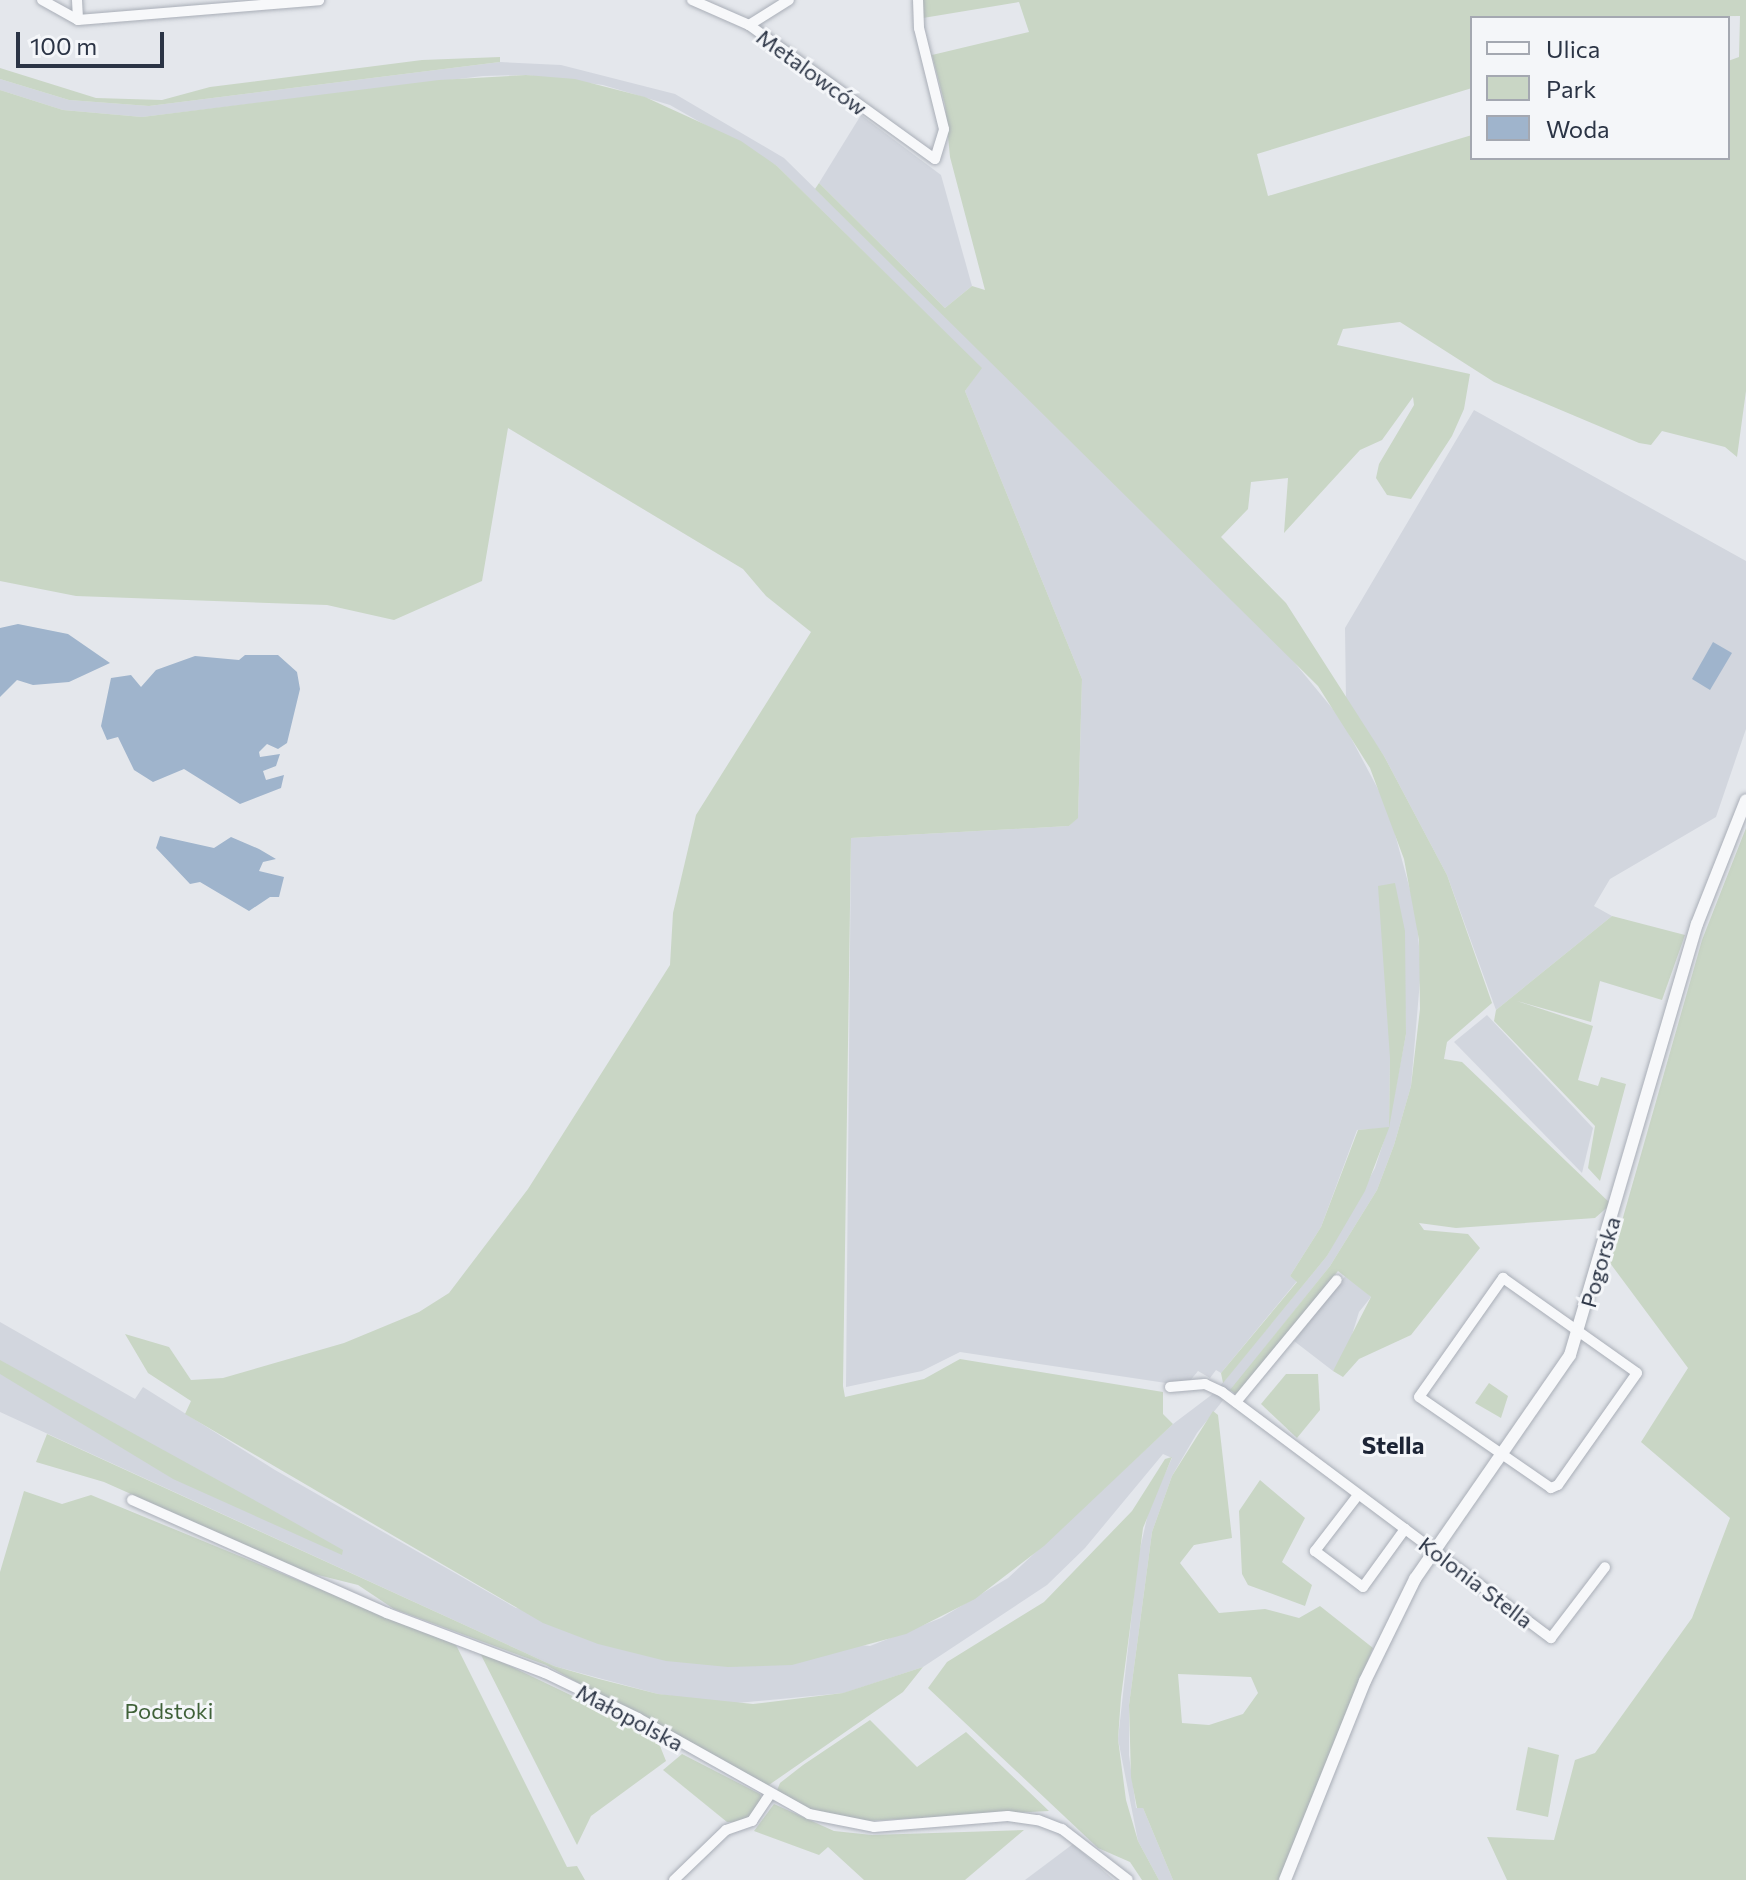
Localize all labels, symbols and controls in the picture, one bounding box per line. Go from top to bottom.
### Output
scale bar [20,16,168,66]
legend [1470,16,1730,160]
street label: Metalowców [752,23,872,121]
text: 100 m [30,31,97,60]
text: Ulica [1546,34,1600,63]
text: Park [1546,74,1596,103]
text: Woda [1546,114,1610,143]
street label: Pogorska [1574,1214,1626,1310]
district label: Stella [1362,1431,1424,1459]
street label: Kolonia Stella [1414,1531,1538,1633]
street label: Małopolska [572,1678,688,1756]
park label: Podstoki [125,1698,213,1724]

